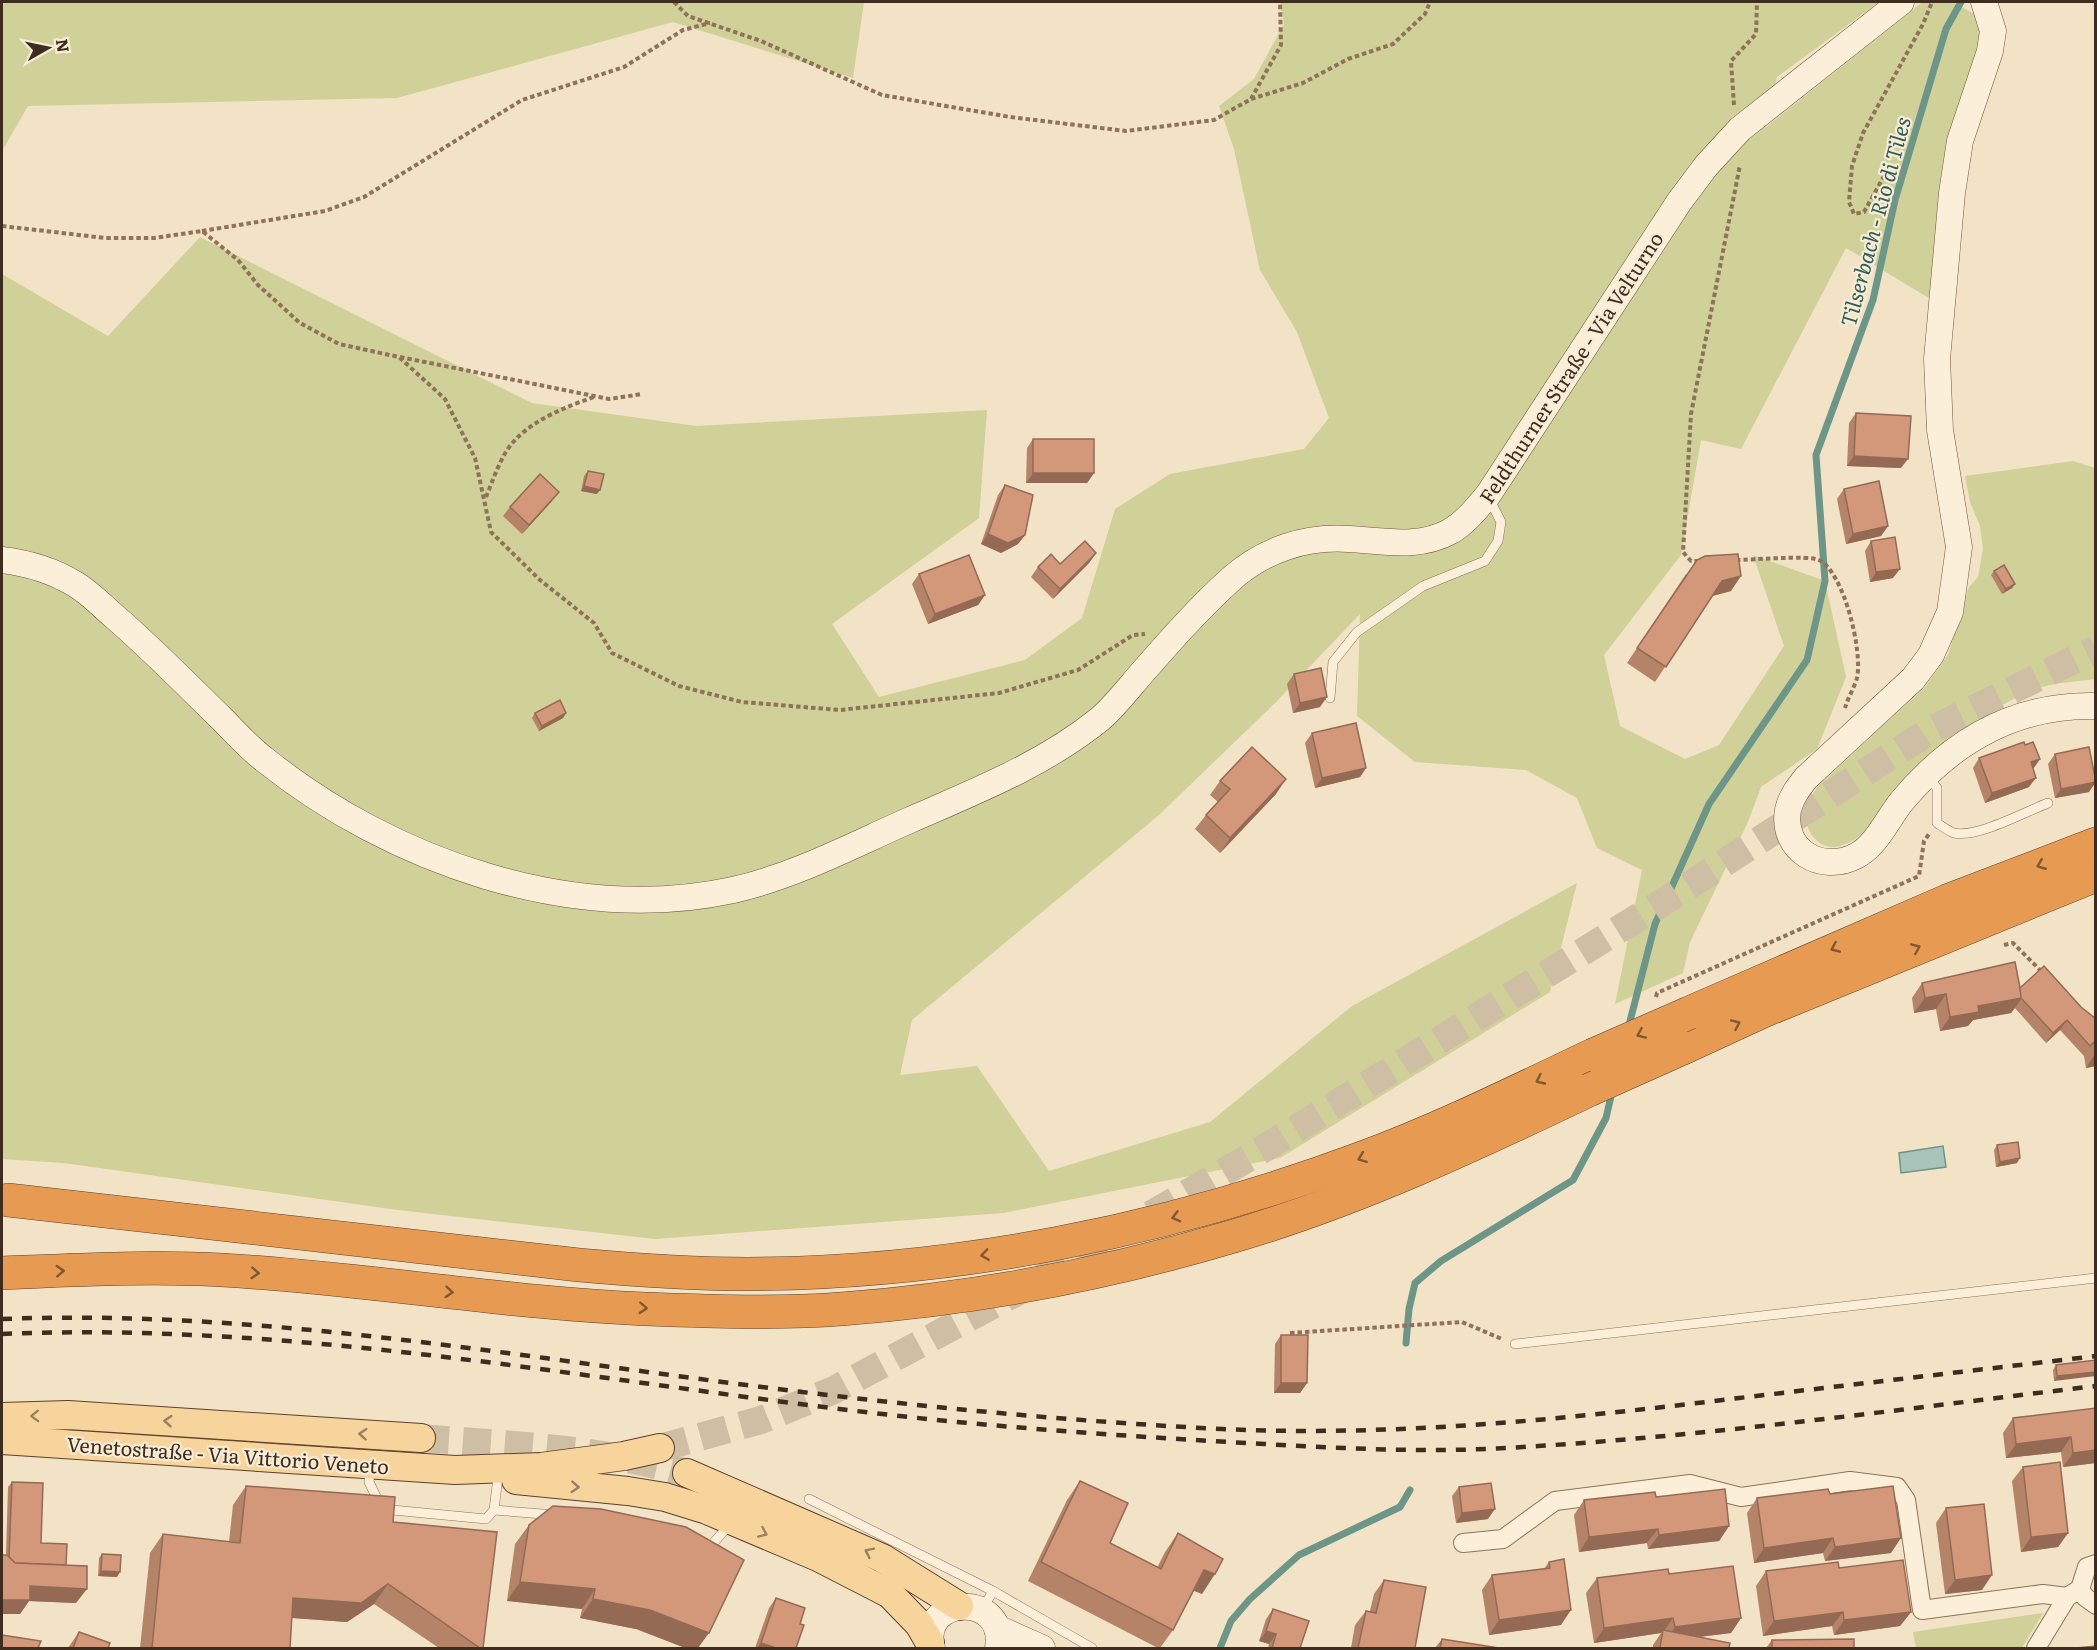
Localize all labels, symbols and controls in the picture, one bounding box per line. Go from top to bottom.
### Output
north arrow [18,18,78,78]
text: N [51,37,77,54]
water label: Tilserbach - Rio di Tiles [1831,113,1917,329]
street label: Feldthurner Straße - Via Velturno [1471,225,1669,509]
one-way arrow [2036,858,2047,870]
one-way arrow [1830,941,1841,953]
one-way arrow [1909,943,1920,955]
one-way arrow [1729,1019,1740,1031]
one-way arrow [1636,1027,1647,1039]
one-way arrow [1536,1073,1547,1085]
one-way arrow [1357,1151,1367,1164]
one-way arrow [1171,1209,1181,1222]
one-way arrow [980,1249,989,1261]
one-way arrow [55,1264,64,1277]
one-way arrow [250,1266,259,1279]
one-way arrow [444,1285,453,1298]
one-way arrow [639,1302,648,1315]
one-way arrow [30,1409,39,1422]
one-way arrow [163,1415,172,1428]
street label: Venetostraße - Via Vittorio Veneto [66,1428,390,1480]
one-way arrow [358,1428,367,1441]
one-way arrow [571,1480,580,1493]
one-way arrow [757,1526,768,1538]
one-way arrow [865,1548,876,1560]

